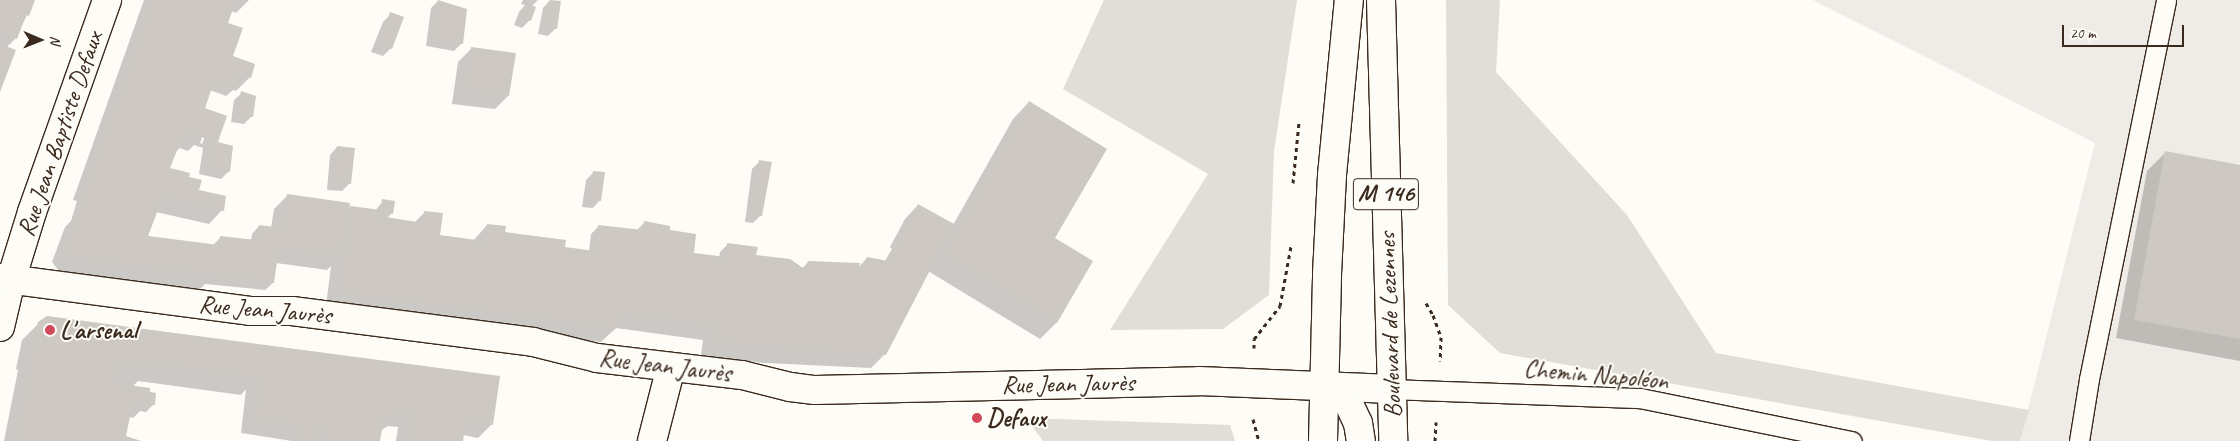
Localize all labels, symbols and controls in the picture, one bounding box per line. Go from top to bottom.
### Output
north arrow [15,15,65,65]
scale bar [2065,15,2188,47]
text: 20 m [2070,24,2096,43]
street label: Rue Jean Baptiste Defaux [11,28,109,240]
text: N [47,36,64,45]
road number: M 146 [1352,172,1420,215]
street label: Boulevard de Lezennes [1372,232,1408,418]
street label: Rue Jean Jaurès [198,289,332,331]
place label: L'arsenal [60,315,137,345]
marker: L'arsenal [44,324,56,336]
street label: Rue Jean Jaurès [598,343,732,389]
street label: Chemin Napoléon [1522,354,1670,396]
street label: Rue Jean Jaurès [1002,368,1134,400]
place label: Defaux [987,403,1046,433]
marker: Defaux [971,412,983,424]

